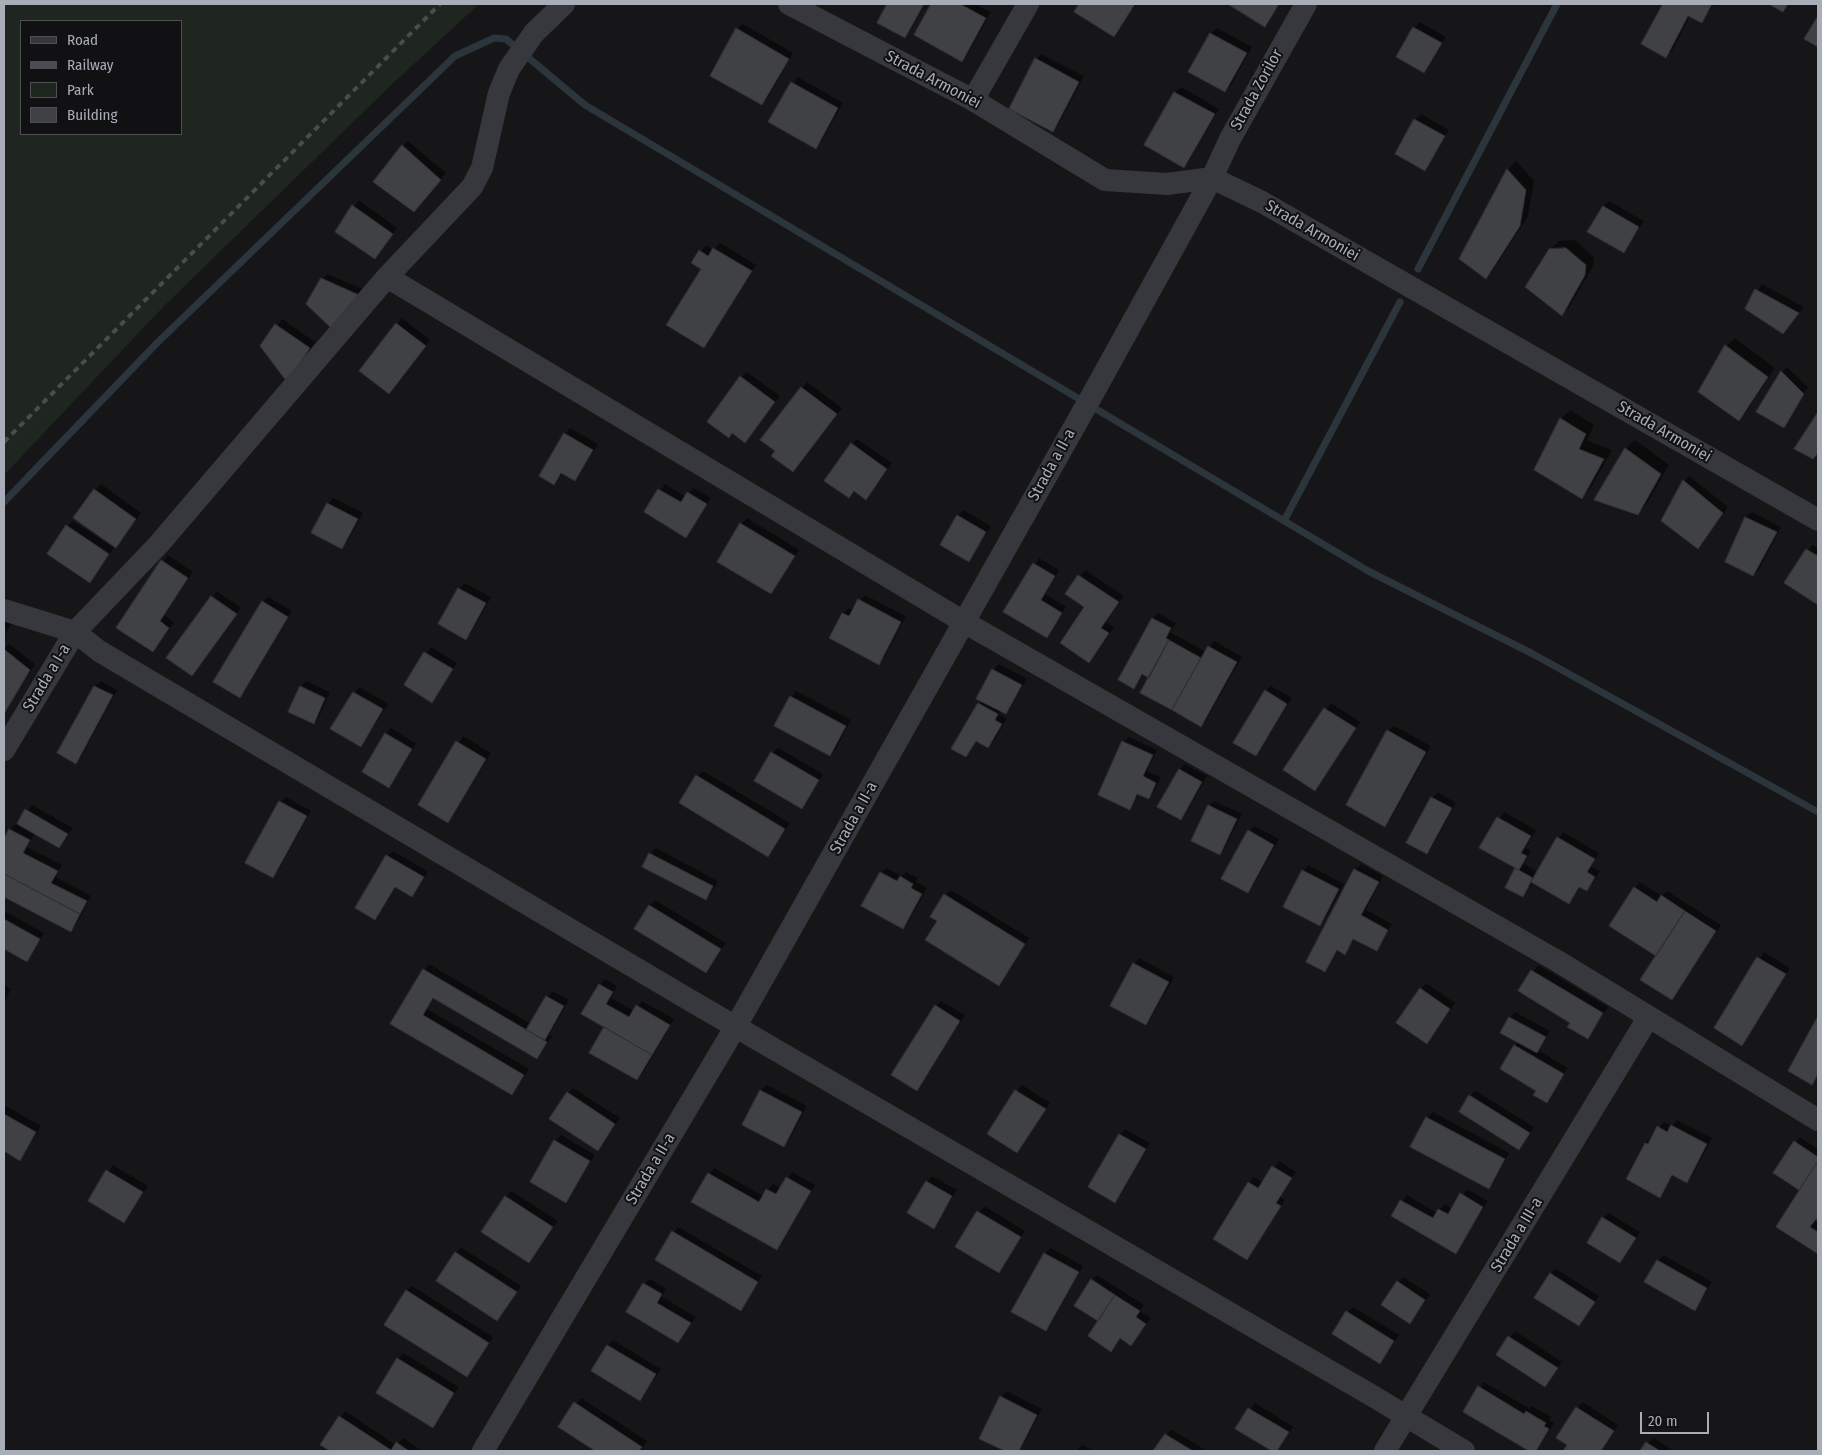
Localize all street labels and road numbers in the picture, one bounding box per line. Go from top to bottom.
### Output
street label: Strada Zorilor [1227,46,1287,134]
street label: Strada Armoniei [882,47,984,113]
street label: Strada Armoniei [1262,196,1362,266]
street label: Strada Armoniei [1614,397,1714,467]
street label: Strada a II-a [1024,425,1080,505]
street label: Strada a I-a [19,641,75,715]
street label: Strada a II-a [826,778,882,858]
street label: Strada a II-a [622,1130,680,1208]
street label: Strada a III-a [1487,1194,1547,1276]

